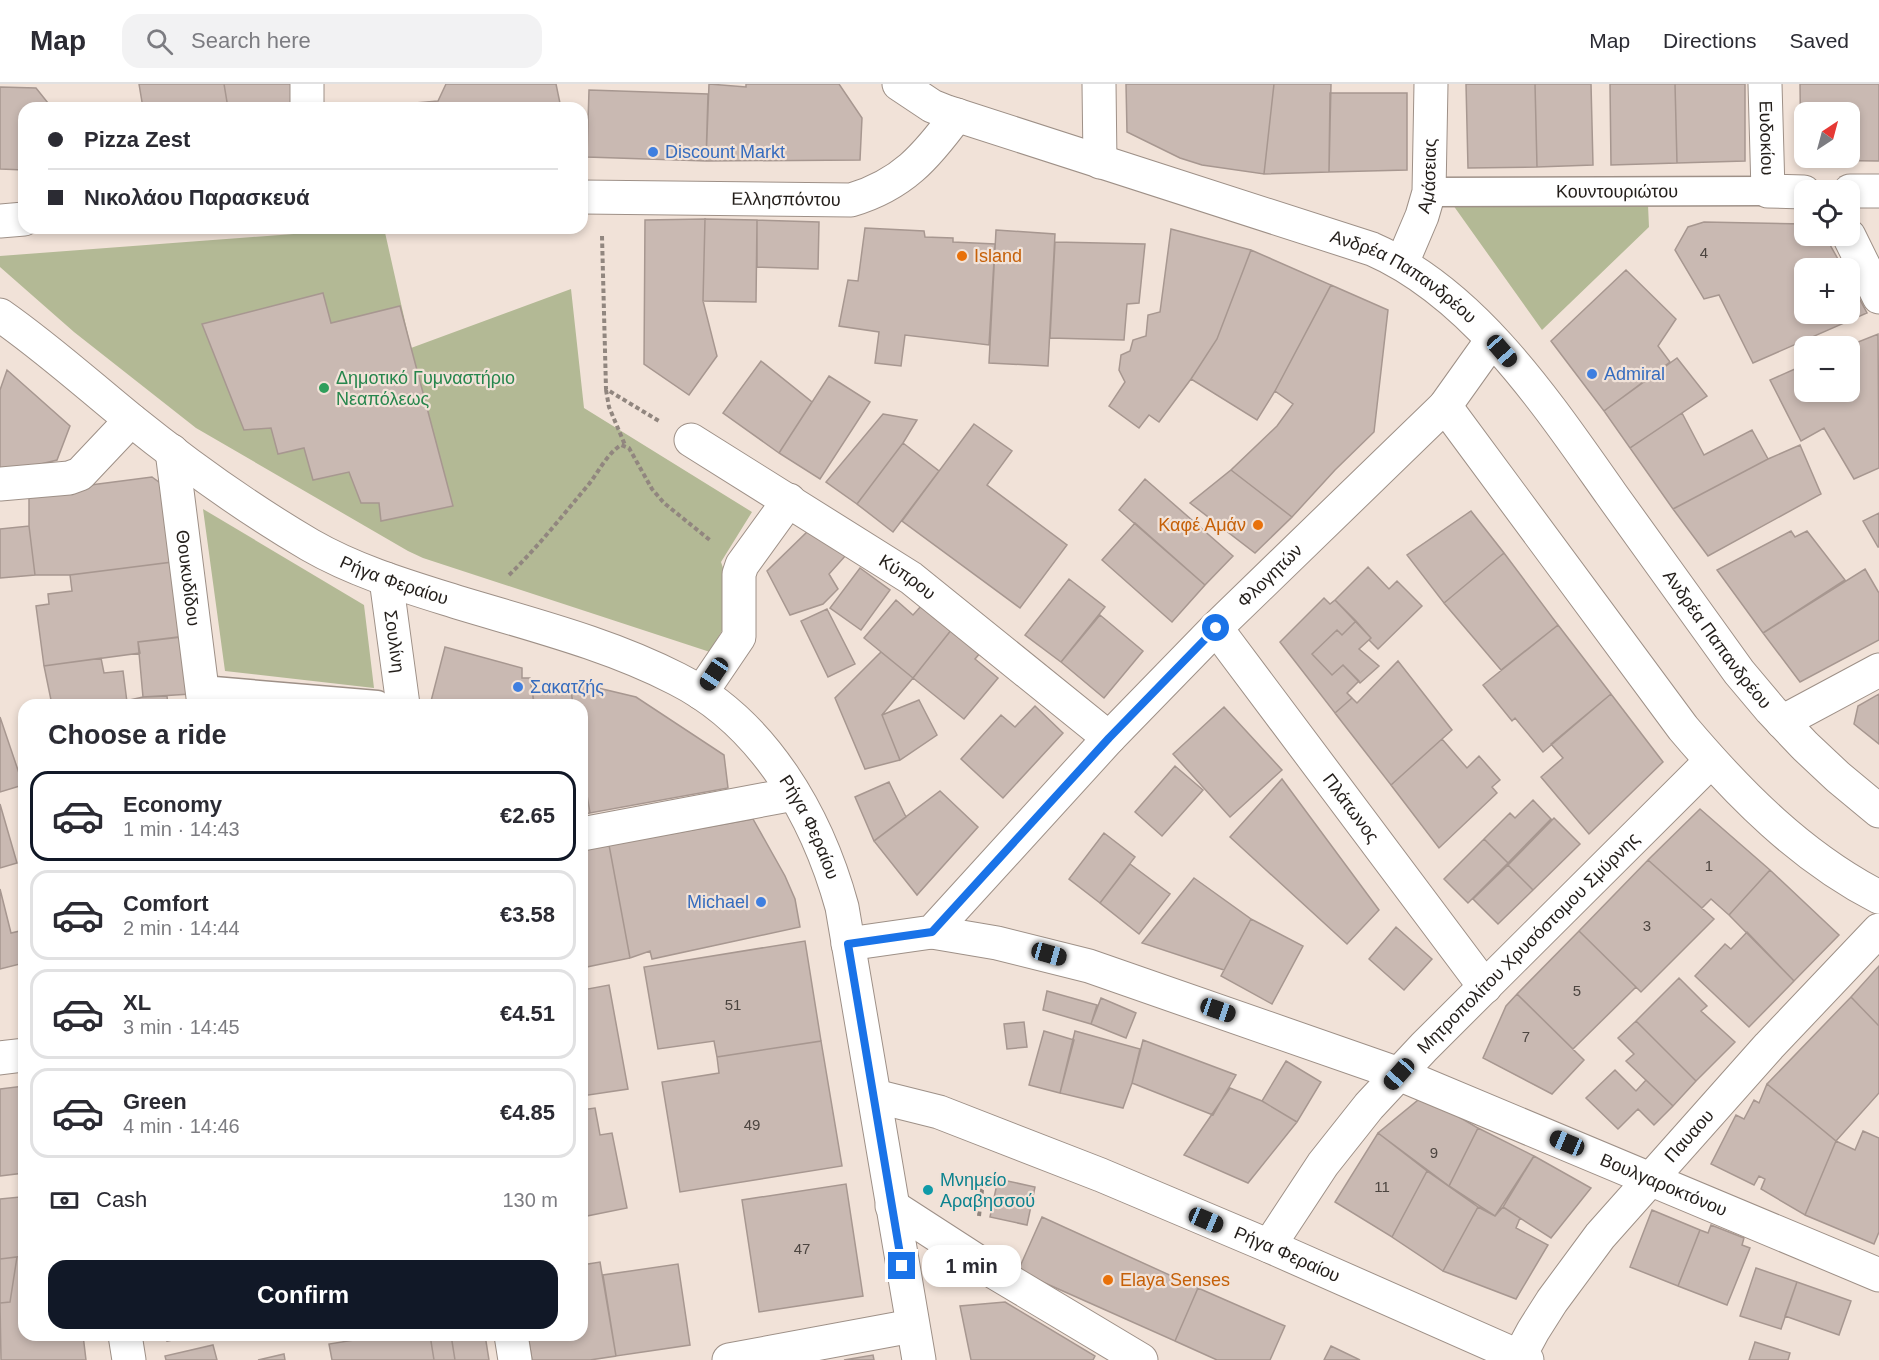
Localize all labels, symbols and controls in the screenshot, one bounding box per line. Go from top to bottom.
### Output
search box [122,14,542,68]
text: Map [30,25,86,56]
icon: search [143,25,176,58]
text: Search here [191,28,311,53]
text: Map [1589,29,1630,52]
text: Directions [1663,29,1756,52]
text: Saved [1789,29,1849,52]
street label: Ευδοκίου [1755,100,1778,176]
north arrow [1794,102,1860,168]
map controls [1794,102,1860,402]
text: Pizza Zest [84,127,190,152]
street label: Αμάσειας [1413,138,1440,216]
place label: Discount Markt [665,142,785,162]
marker: Discount Markt [646,145,660,159]
button: locate [1794,180,1860,246]
street label: Κουντουριώτου [1556,181,1678,202]
text: Νικολάου Παρασκευά [84,185,309,210]
street label: Ελλησπόντου [731,189,841,210]
street label: Ανδρέα Παπανδρέου [1328,226,1480,327]
house number: 4 [1700,244,1708,261]
place label: Island [974,246,1022,266]
marker: Island [955,249,969,263]
button: + [1794,258,1860,324]
car [1483,332,1521,370]
button: − [1794,336,1860,402]
place label: Admiral [1604,364,1665,384]
marker: Admiral [1585,367,1599,381]
place label: Δημοτικό Γυμναστήριο Νεαπόλεως [336,368,515,409]
marker: Δημοτικό Γυμναστήριο Νεαπόλεως [317,381,331,395]
place label: Καφέ Αμάν [1158,515,1246,535]
marker: Καφέ Αμάν [1251,518,1265,532]
street label: Θουκυδίδου [172,529,204,627]
street label: Φλογητών [1233,540,1306,611]
street label: Κύπρου [875,550,939,604]
street label: Ρήγα Φεραίου [337,552,451,609]
street label: Ανδρέα Παπανδρέου [1659,566,1775,713]
street label: Σουλίνη [380,609,409,674]
route start [1202,614,1229,641]
car [696,654,732,694]
place label: Σακατζής [530,677,604,697]
marker: Σακατζής [511,680,525,694]
text: Choose a ride [48,720,227,750]
street label: Πλάτωνος [1319,770,1383,847]
street label: Ρήγα Φεραίου [775,771,843,882]
icon: car [51,789,105,843]
text: Economy [123,792,222,817]
text: €2.65 [500,803,555,828]
text: 1 min · 14:43 [123,818,240,840]
street label: Μητροπολίτου Χρυσόστομου Σμύρνης [1413,828,1643,1058]
house number: 1 [1705,857,1713,874]
icon: car [51,888,105,942]
text: Comfort [123,891,209,916]
place label: Michael [687,892,749,912]
marker: Michael [754,895,768,909]
text: €3.58 [500,902,555,927]
text: 2 min · 14:44 [123,917,240,939]
house number: 3 [1643,917,1651,934]
car [1029,940,1069,968]
house number: 5 [1573,982,1581,999]
icon: car [51,987,105,1041]
text: XL [123,990,151,1015]
house number: 51 [725,996,741,1013]
car [1198,996,1238,1024]
text: €4.51 [500,1001,555,1026]
text: 3 min · 14:45 [123,1016,240,1038]
house number: 7 [1522,1028,1530,1045]
car [1380,1055,1418,1093]
icon: car [51,1086,105,1140]
text: Green [123,1089,187,1114]
text: €4.85 [500,1100,555,1125]
street label: Παυαου [1661,1105,1718,1166]
text: 4 min · 14:46 [123,1115,240,1137]
house number: 49 [744,1116,760,1133]
car [1547,1128,1587,1158]
house number: 9 [1430,1144,1438,1161]
street label: Βουλγαροκτόνου [1597,1149,1730,1220]
place label: Μνημείο Αραβησσού [940,1170,1035,1211]
house number: 11 [1374,1178,1390,1195]
marker: Μνημείο Αραβησσού [921,1183,935,1197]
icon: cash [48,1184,81,1217]
text: Cash [96,1187,147,1212]
text: 130 m [502,1189,558,1211]
car [1186,1205,1226,1235]
street label: Ρήγα Φεραίου [1231,1222,1343,1286]
house number: 47 [794,1240,810,1257]
callout: 1 min [923,1245,1022,1287]
route end [888,1252,915,1279]
text: 1 min [945,1255,998,1277]
button: Confirm [48,1260,558,1329]
place label: Elaya Senses [1120,1270,1230,1290]
marker: Elaya Senses [1101,1273,1115,1287]

